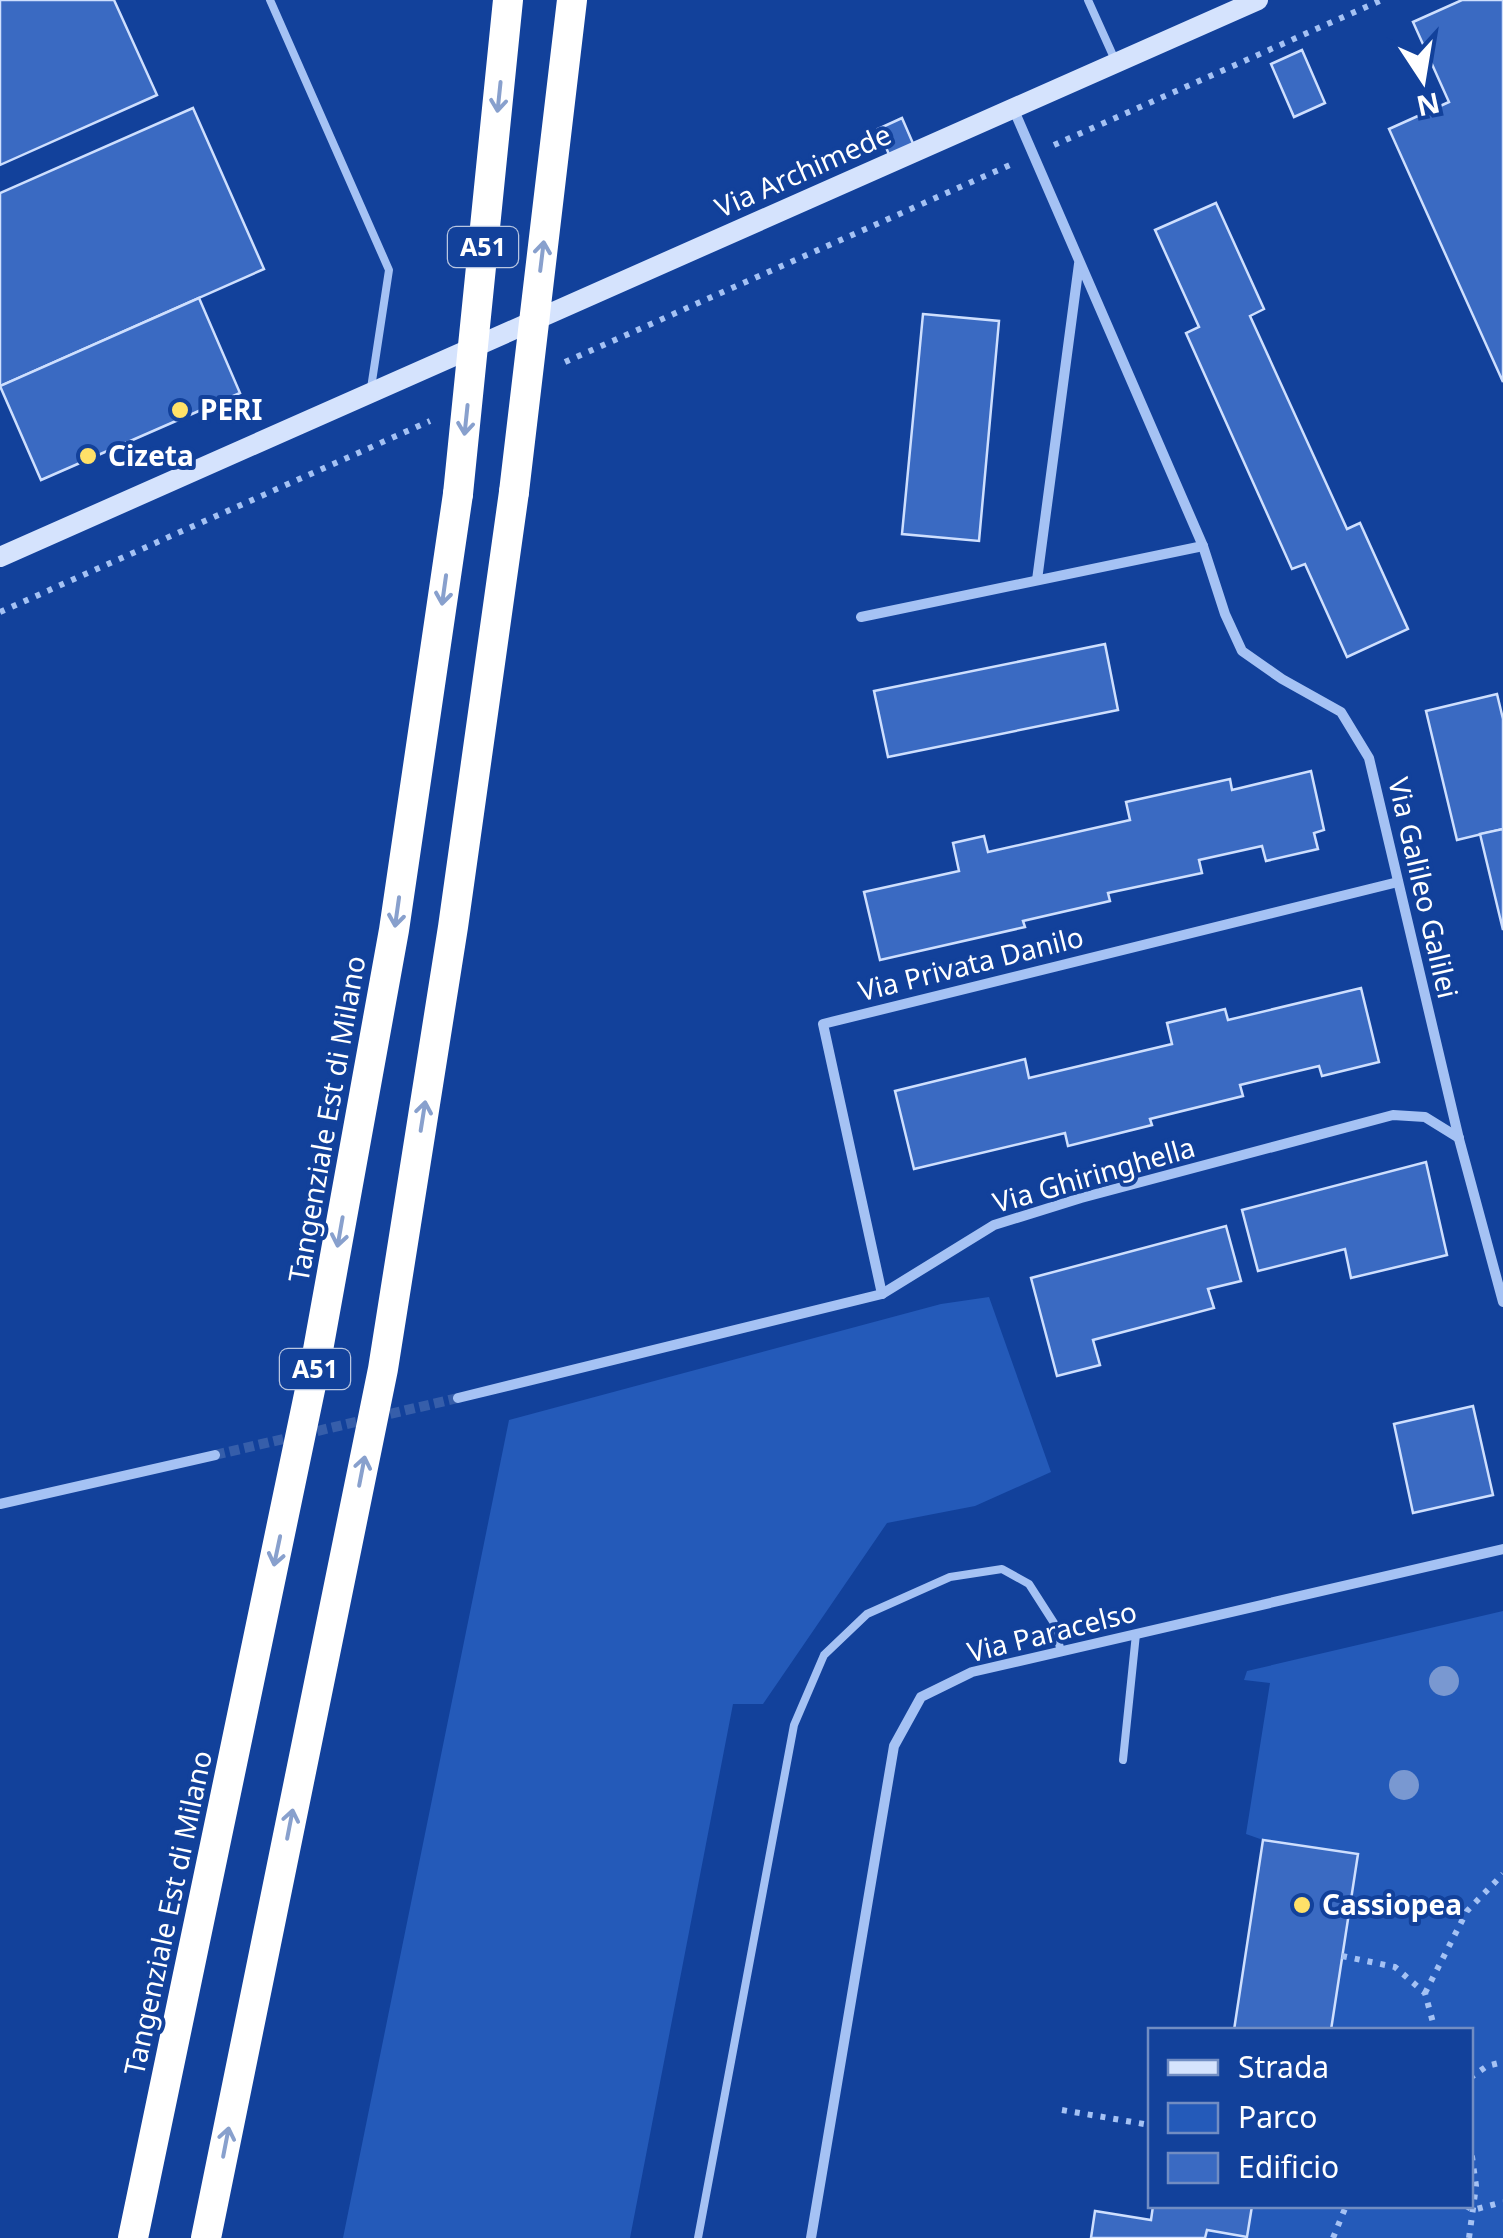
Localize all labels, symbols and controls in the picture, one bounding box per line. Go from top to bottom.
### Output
north arrow [1373,30,1473,130]
one-way arrow [489,80,508,113]
text: N [1413,84,1443,126]
street label: Via Archimede [709,114,897,226]
road number: A51 [448,227,518,267]
one-way arrow [534,240,552,273]
place label: PERI [200,390,262,428]
marker: PERI [169,399,191,421]
one-way arrow [456,404,475,436]
place label: Cizeta [108,436,194,474]
marker: Cizeta [77,445,99,467]
one-way arrow [435,574,453,606]
street label: Via Galileo Galilei [1380,774,1468,1002]
one-way arrow [387,895,405,928]
street label: Via Privata Danilo [854,917,1087,1009]
street label: Tangenziale Est di Milano [279,953,373,1285]
one-way arrow [414,1101,433,1133]
street label: Via Ghiringhella [988,1127,1199,1221]
one-way arrow [329,1215,348,1247]
road number: A51 [280,1349,350,1389]
one-way arrow [354,1456,373,1488]
one-way arrow [266,1534,285,1566]
street label: Via Paracelso [963,1592,1140,1670]
street label: Tangenziale Est di Milano [114,1747,220,2079]
one-way arrow [282,1809,301,1841]
place label: Cassiopea [1322,1885,1462,1923]
marker: Cassiopea [1291,1894,1313,1916]
legend [1148,2028,1473,2208]
text: Strada [1238,2046,1329,2087]
text: Parco [1238,2096,1317,2137]
one-way arrow [217,2127,236,2159]
text: Edificio [1238,2146,1339,2187]

